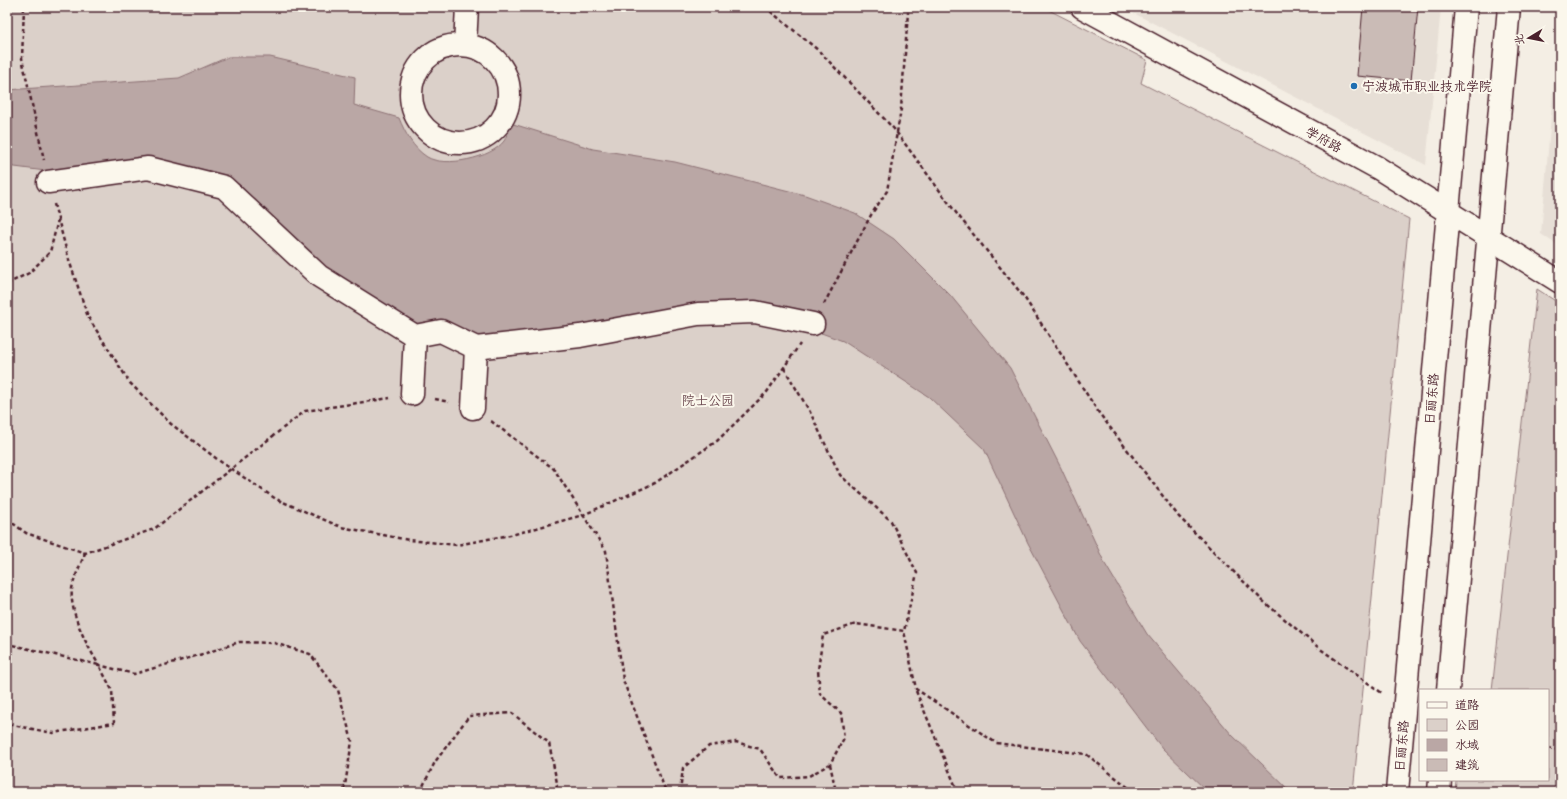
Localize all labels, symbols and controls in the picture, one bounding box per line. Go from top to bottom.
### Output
north arrow [1509,18,1549,58]
text: 北 [1512,33,1528,46]
place label: 宁波城市职业技术学院 [1362,79,1492,96]
marker: 宁波城市职业技术学院 [1349,81,1359,91]
street label: 学府路 [1302,123,1344,157]
street label: 日丽东路 [1422,372,1443,426]
park label: 院士公园 [682,393,734,410]
legend [1419,689,1549,781]
text: 道路 [1455,698,1479,714]
text: 公园 [1455,718,1479,734]
street label: 日丽东路 [1392,719,1413,773]
text: 水域 [1455,738,1479,754]
text: 建筑 [1455,758,1479,774]

